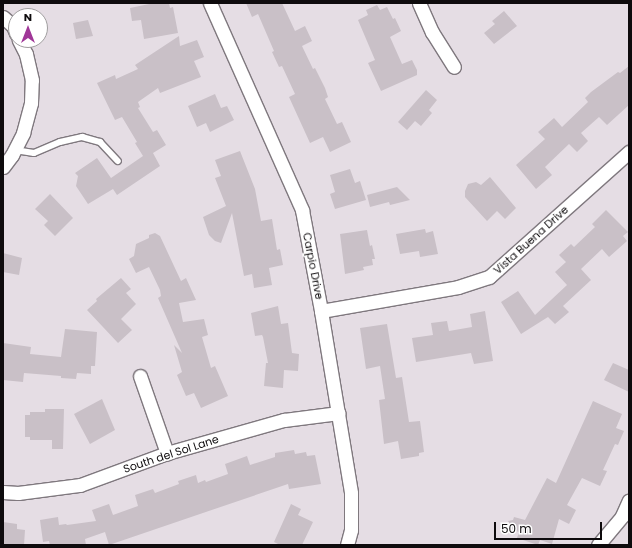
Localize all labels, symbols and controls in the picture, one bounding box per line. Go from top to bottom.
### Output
north arrow [8,8,48,48]
text: N [24,9,32,25]
street label: Vista Buena Drive [491,203,571,277]
street label: Carpio Drive [300,231,326,301]
street label: South del Sol Lane [122,432,220,476]
scale bar [496,514,604,540]
text: 50 m [501,520,532,537]

